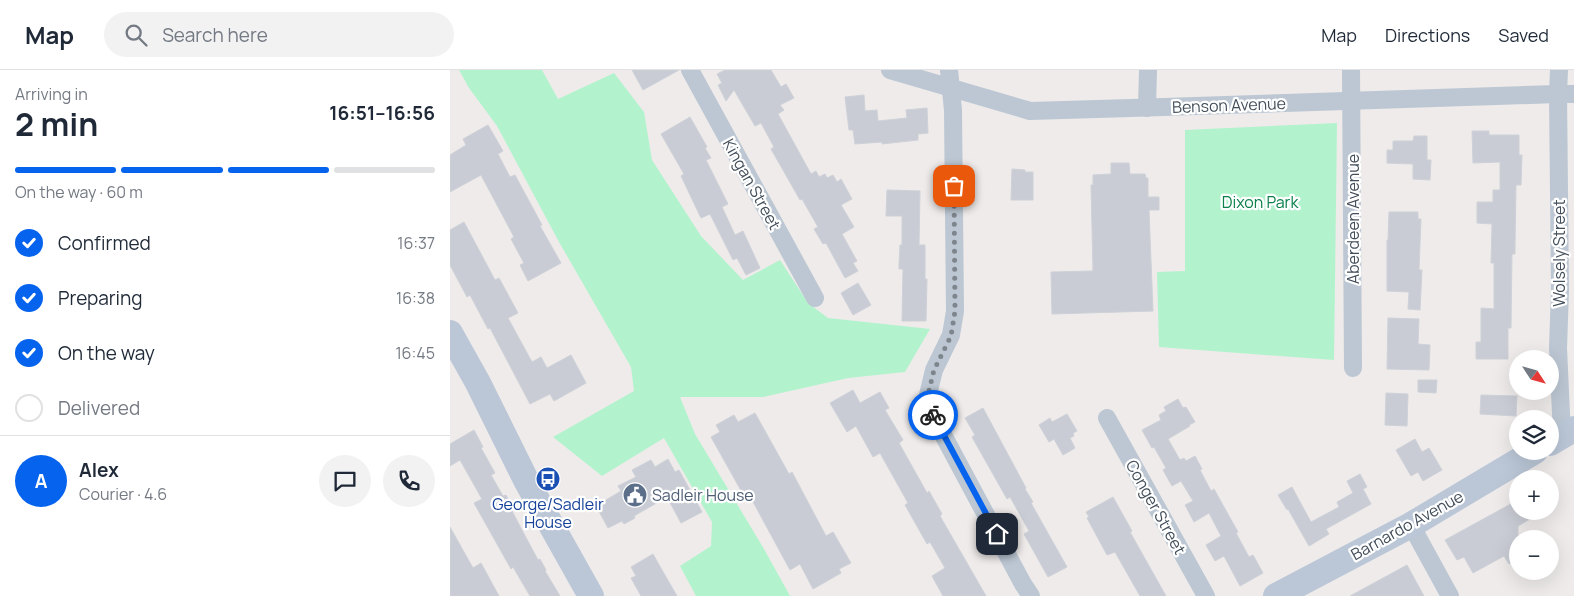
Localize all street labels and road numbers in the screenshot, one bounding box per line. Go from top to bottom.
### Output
street label: Benson Avenue [1172,92,1286,118]
street label: Kingan Street [718,135,786,233]
street label: Aberdeen Avenue [1342,154,1364,284]
street label: Wolsely Street [1548,199,1570,307]
street label: Conger Street [1121,456,1191,558]
street label: Barnardo Avenue [1347,485,1467,565]

